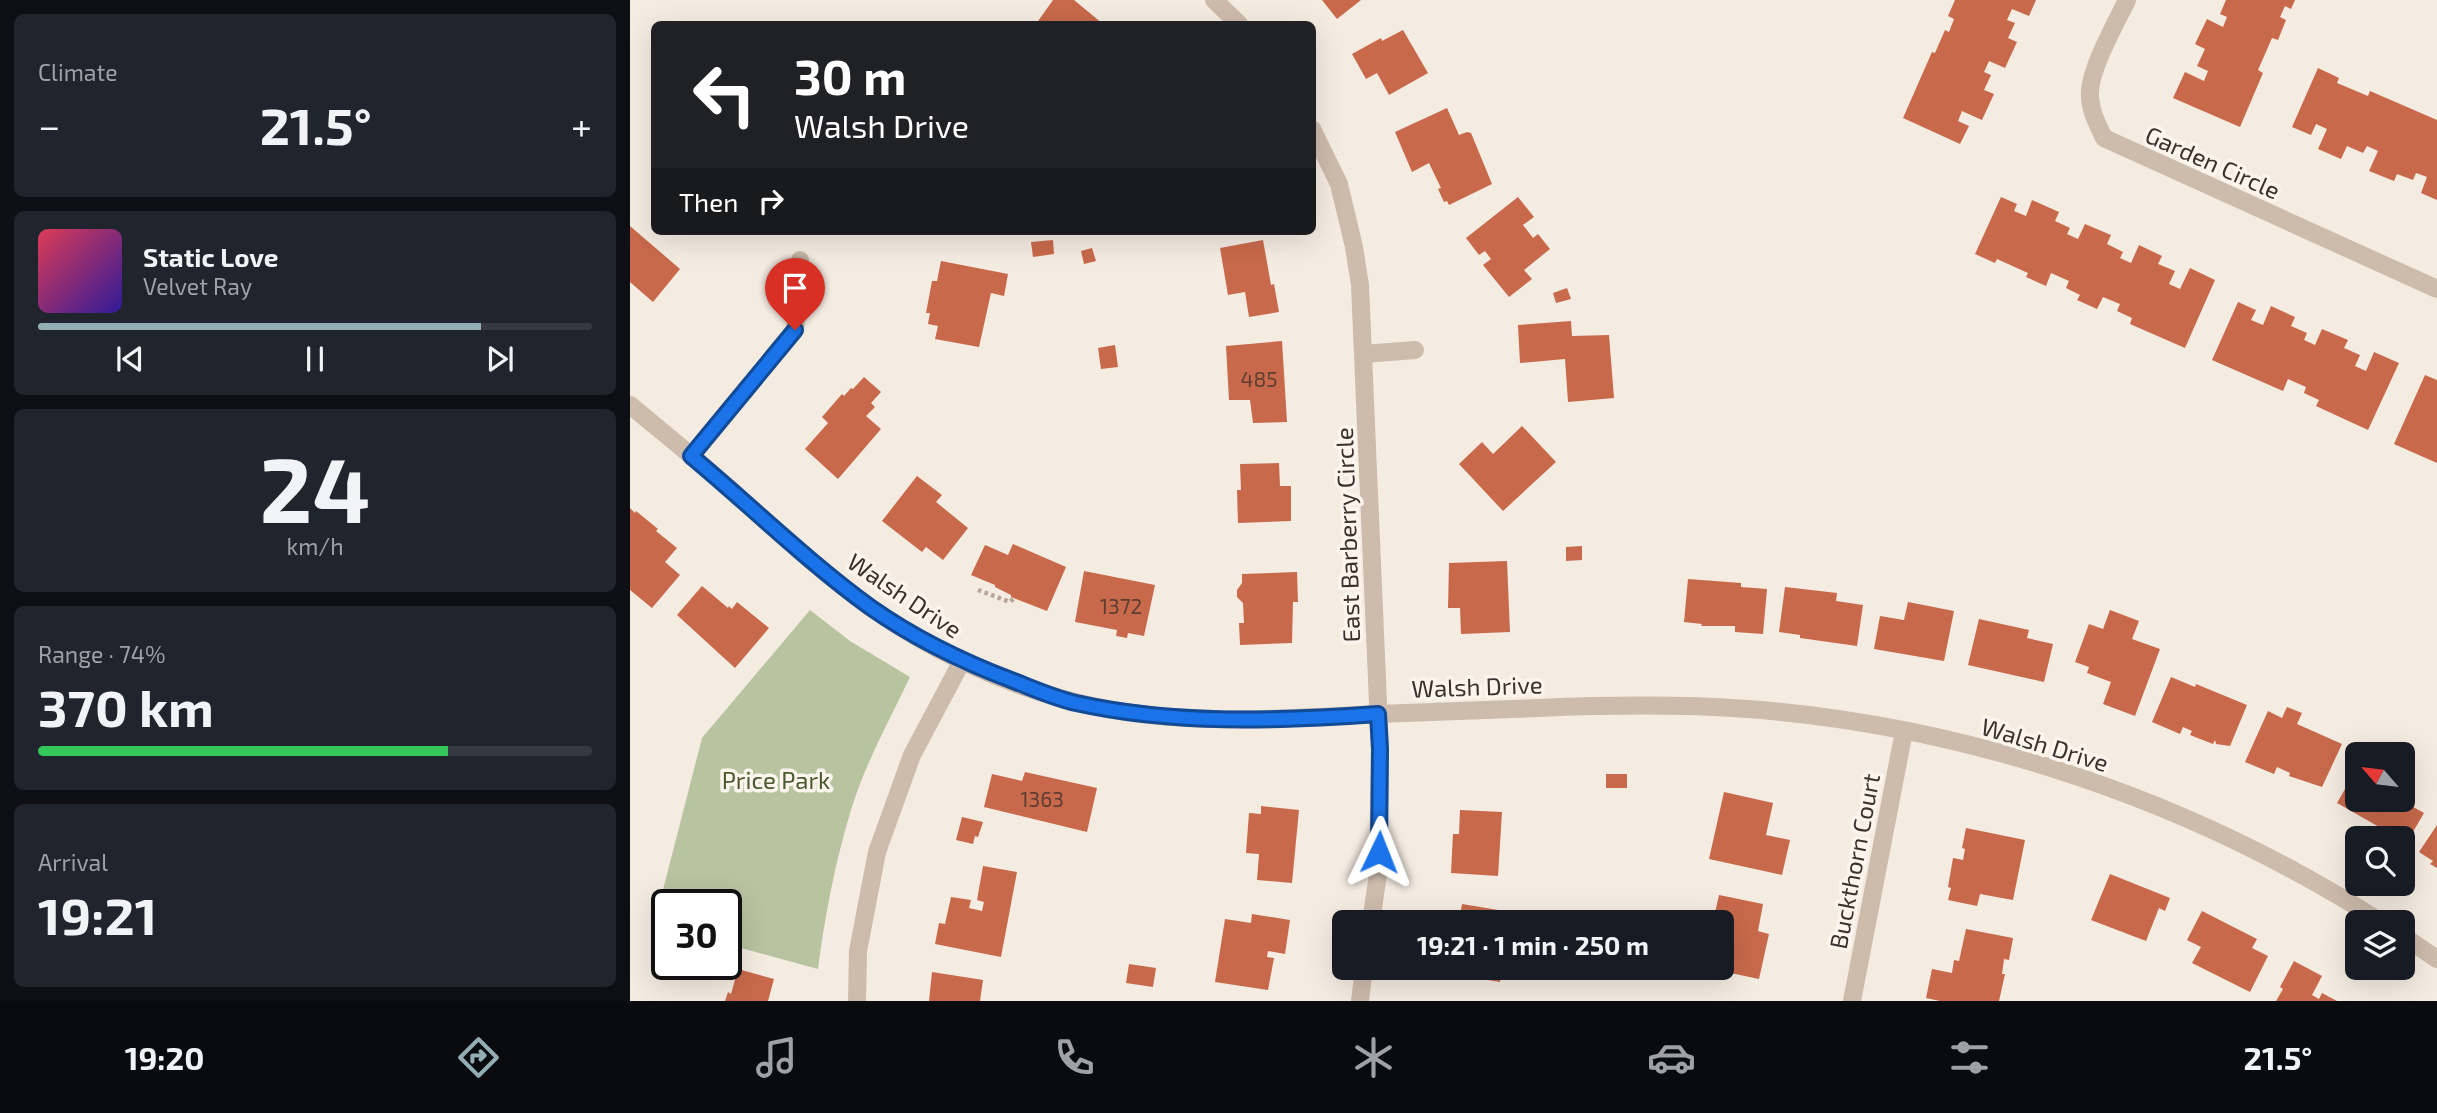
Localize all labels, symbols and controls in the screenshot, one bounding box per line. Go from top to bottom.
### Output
text: 30 m [794,46,906,105]
icon: left [679,49,770,140]
text: Climate [38,58,118,86]
text: 21.5° [260,93,372,155]
text: − [38,102,60,148]
text: + [571,102,592,148]
text: Walsh Drive [794,106,969,144]
street label: Garden Circle [2141,119,2285,205]
icon: right [752,182,790,220]
text: Then [679,186,738,217]
text: Static Love [143,241,279,272]
pin [765,258,825,330]
icon: arrive [776,269,814,307]
text: Velvet Ray [143,272,252,300]
icon: previous [111,340,149,378]
icon: pause [296,340,334,378]
icon: next [481,340,519,378]
house number: 485 [1241,366,1277,391]
street label: East Barberry Circle [1329,427,1365,643]
text: 24 [260,432,370,541]
text: km/h [286,532,344,560]
street label: Walsh Drive [842,546,968,644]
house number: 1372 [1100,593,1142,618]
text: Range · 74% [38,640,165,668]
street label: Walsh Drive [1411,669,1543,703]
text: 370 km [38,675,214,737]
street label: Walsh Drive [1978,711,2112,777]
north arrow [2345,742,2415,812]
map controls [2345,742,2415,980]
park label: Price Park [722,765,830,794]
street label: Buckthorn Court [1823,771,1885,951]
house number: 1363 [1020,786,1064,811]
position arrow [1342,815,1416,889]
button: search [2345,826,2415,896]
text: Arrival [38,848,108,876]
text: 19:21 [38,883,157,945]
speed limit sign: 30 [651,889,742,980]
button: layers [2345,910,2415,980]
text: 19:21 · 1 min · 250 m [1417,929,1649,960]
icon: directions [454,1033,503,1082]
icon: music [752,1033,801,1082]
icon: phone [1050,1033,1099,1082]
icon: climate [1349,1033,1398,1082]
icon: car [1647,1033,1696,1082]
icon: filters [1945,1033,1994,1082]
text: 19:20 [125,1038,204,1076]
text: 21.5° [2243,1038,2312,1076]

